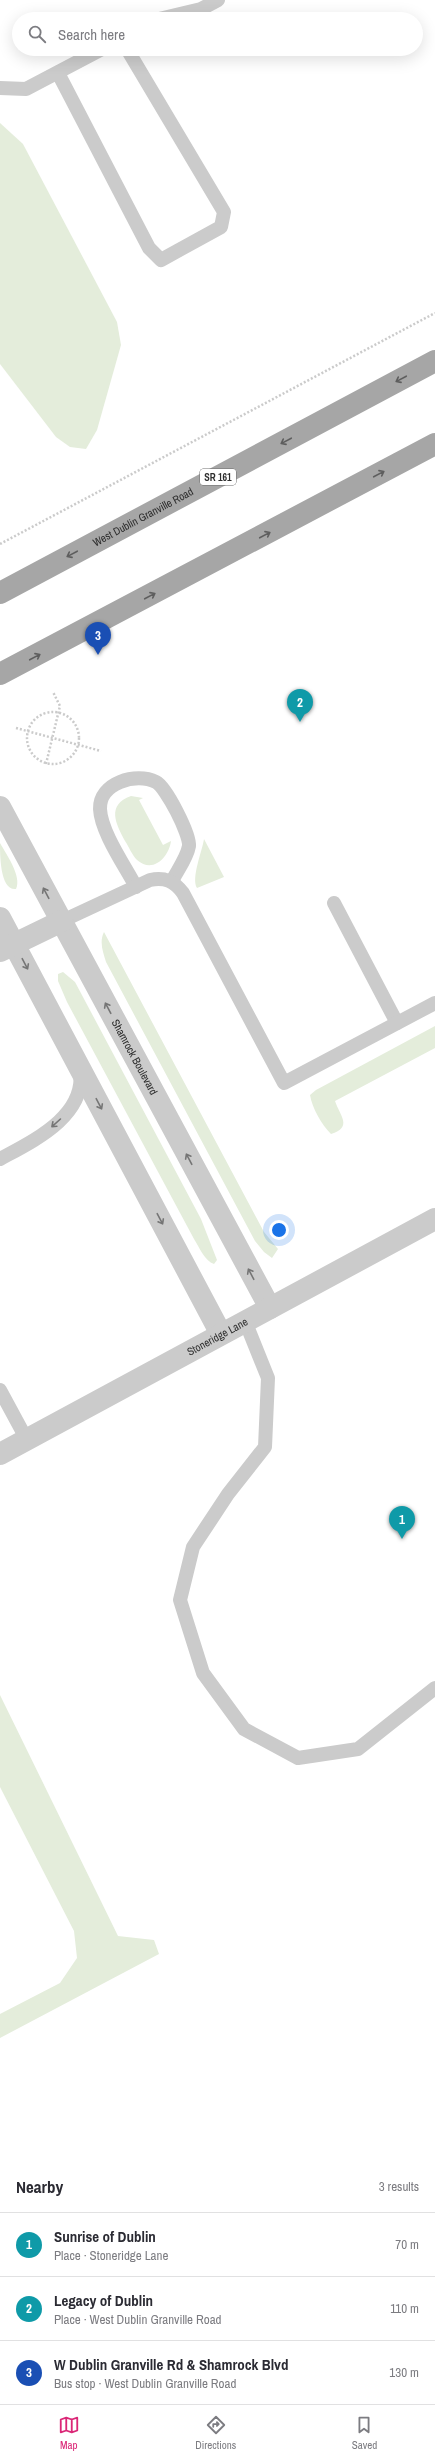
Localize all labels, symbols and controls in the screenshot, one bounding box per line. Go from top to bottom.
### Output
search box [12,12,423,56]
icon: search [26,23,48,45]
text: Search here [58,24,125,45]
one-way arrow [395,376,407,384]
one-way arrow [280,437,292,445]
road number: SR 161 [200,469,236,485]
one-way arrow [373,470,385,477]
street label: West Dublin Granville Road [90,484,196,549]
one-way arrow [258,530,270,538]
one-way arrow [67,551,79,559]
one-way arrow [143,591,155,599]
pin: 3 [85,622,111,655]
one-way arrow [29,652,41,660]
pin: 2 [287,689,313,722]
one-way arrow [42,887,50,899]
one-way arrow [22,958,30,970]
one-way arrow [104,1002,111,1014]
street label: Shamrock Boulevard [109,1017,161,1097]
one-way arrow [96,1098,103,1110]
one-way arrow [51,1119,61,1128]
one-way arrow [185,1154,193,1166]
one-way arrow [156,1213,164,1225]
your location [269,1220,289,1240]
one-way arrow [246,1268,254,1280]
street label: Stoneridge Lane [185,1315,250,1359]
pin: 1 [389,1506,415,1539]
text: Nearby [16,2175,63,2198]
text: 3 results [379,2178,419,2195]
text: Sunrise of Dublin [54,2226,156,2247]
text: 1 [26,2236,32,2253]
text: 70 m [395,2236,419,2253]
text: Place · Stoneridge Lane [54,2247,168,2264]
text: Legacy of Dublin [54,2290,153,2311]
text: 2 [26,2300,32,2317]
text: 110 m [390,2300,419,2317]
text: Place · West Dublin Granville Road [54,2311,222,2328]
text: W Dublin Granville Rd & Shamrock Blvd [54,2354,288,2375]
text: 3 [26,2364,32,2381]
text: 130 m [389,2364,419,2381]
text: Bus stop · West Dublin Granville Road [54,2375,236,2392]
tab: Map [58,2414,80,2452]
tab: Directions [195,2414,236,2452]
tab: Saved [352,2414,377,2452]

